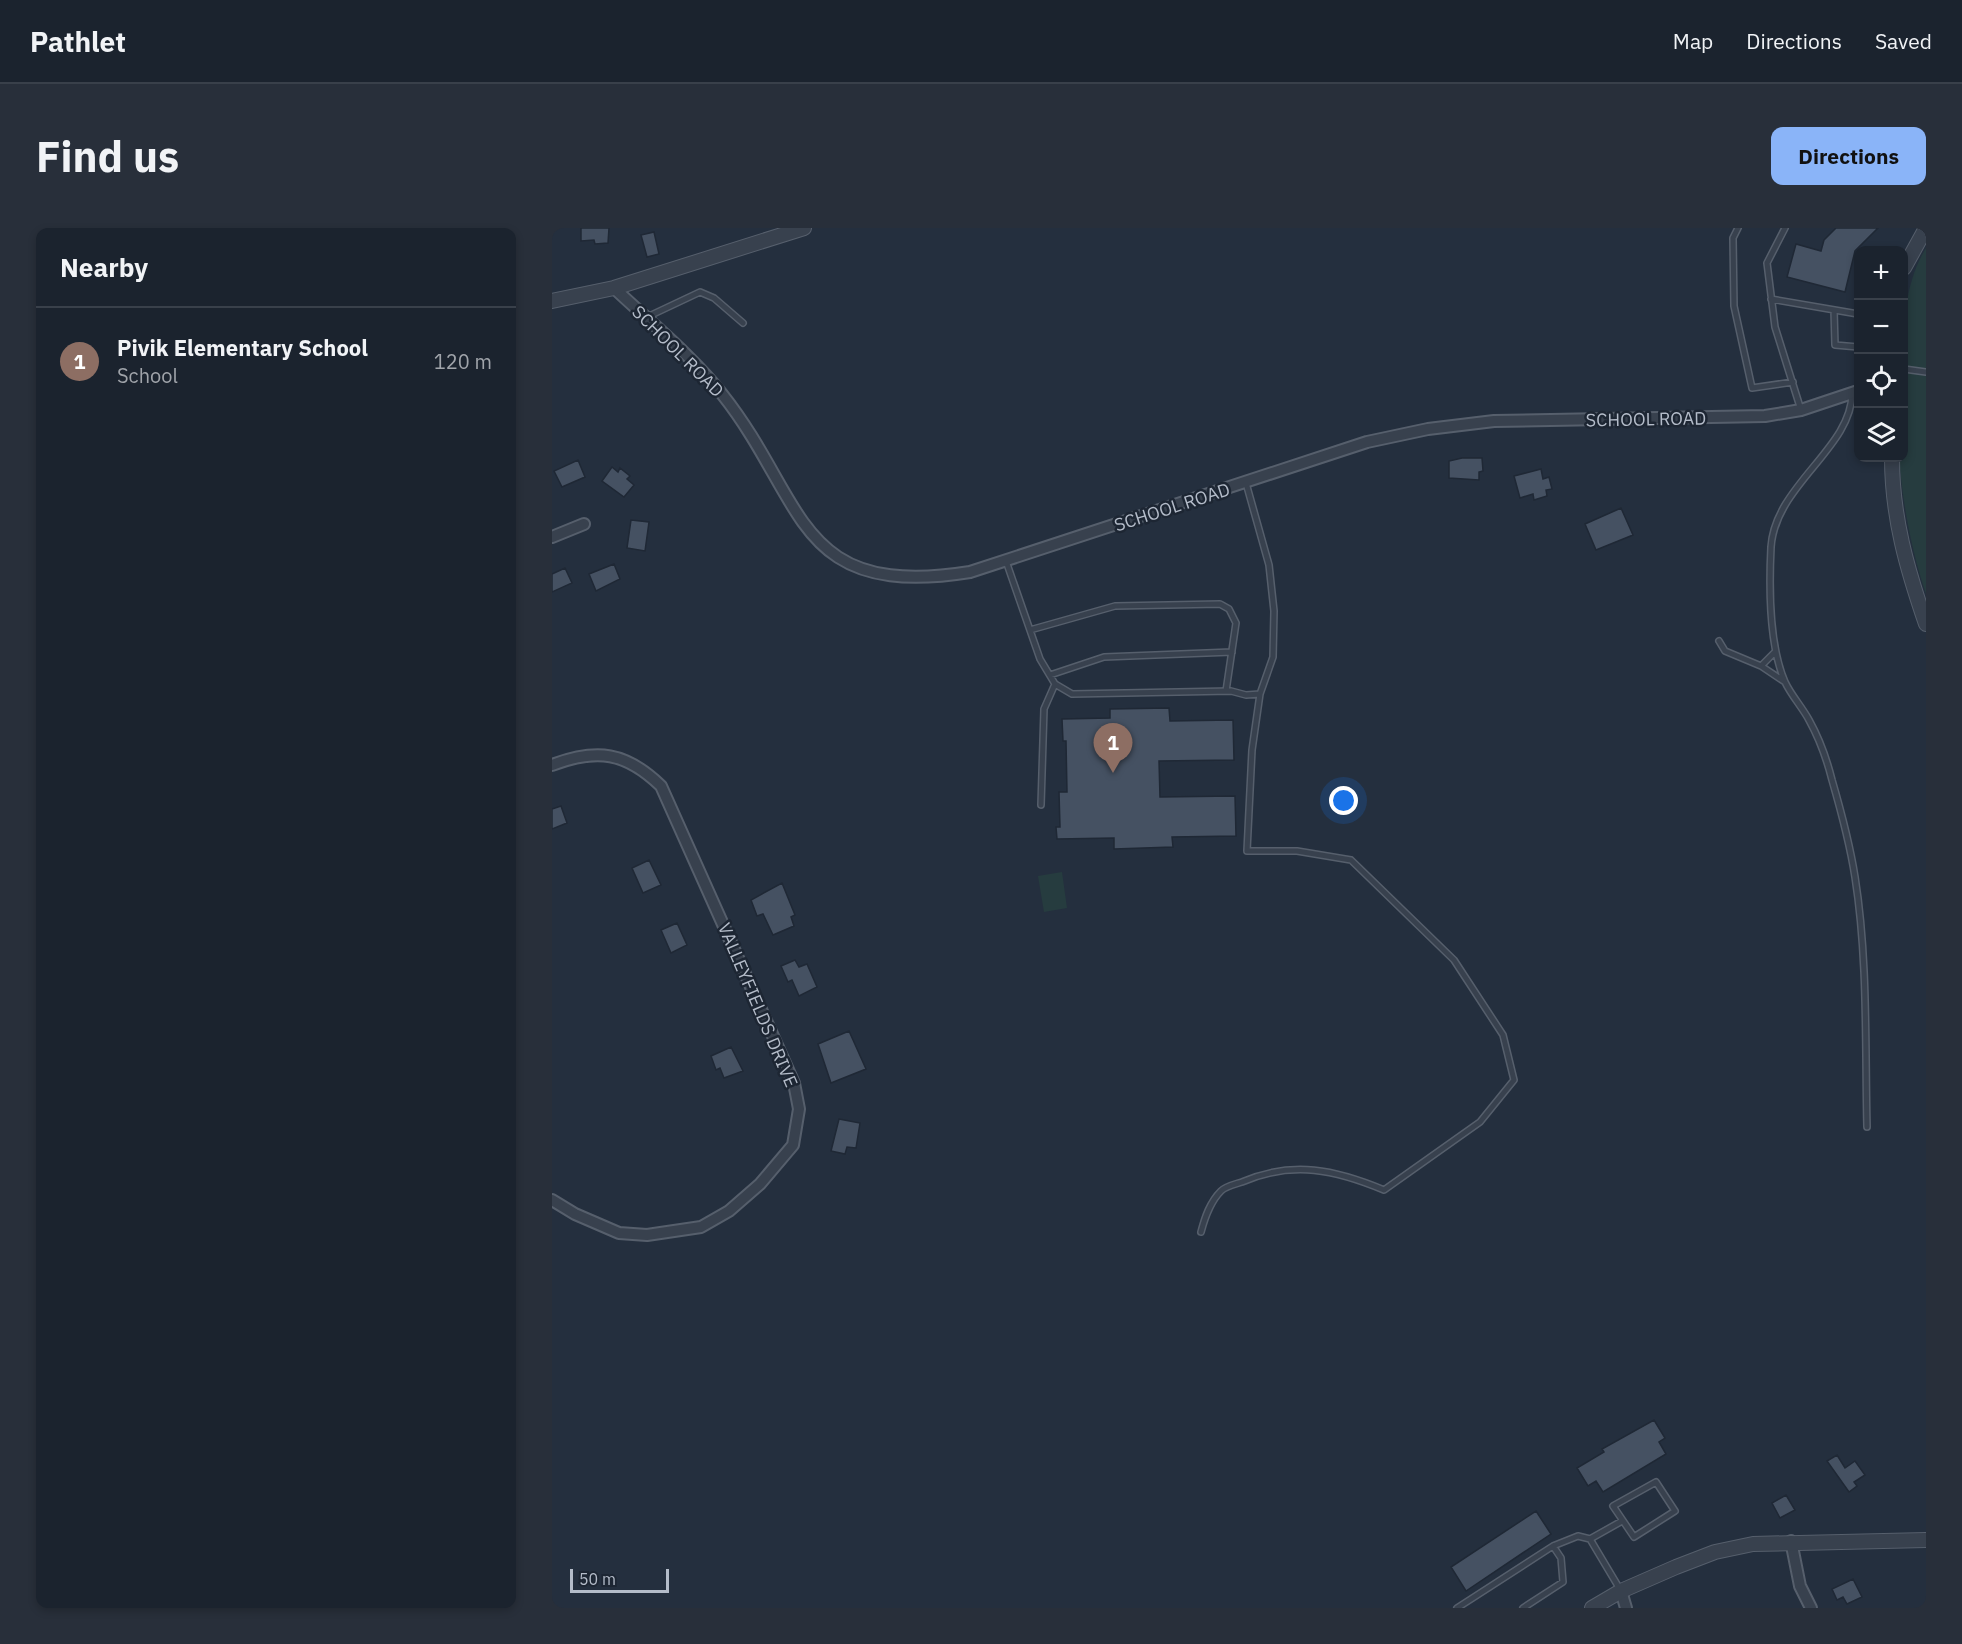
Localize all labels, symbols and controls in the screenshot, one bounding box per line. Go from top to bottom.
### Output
text: Pathlet [30,23,126,60]
text: Map [1673,27,1713,55]
text: Directions [1746,27,1842,55]
text: Saved [1875,27,1932,55]
button: Directions [1771,127,1926,185]
text: Find us [36,129,179,184]
map controls [1854,246,1908,462]
button: + [1854,246,1908,300]
text: Nearby [60,250,148,284]
street label: SCHOOL ROAD [627,300,729,402]
button: − [1854,300,1908,354]
text: Pivik Elementary School [117,333,368,362]
text: 1 [74,348,86,375]
text: 120 m [434,348,492,375]
button: locate [1854,354,1908,408]
text: School [117,362,178,389]
street label: SCHOOL ROAD [1586,406,1706,432]
button: layers [1854,408,1908,462]
street label: SCHOOL ROAD [1111,477,1233,537]
pin: 1 [1094,724,1132,773]
your location [1329,786,1358,815]
street label: VALLEYFIELDS DRIVE [713,919,803,1091]
scale bar [570,1566,669,1594]
text: 50 m [579,1569,616,1589]

